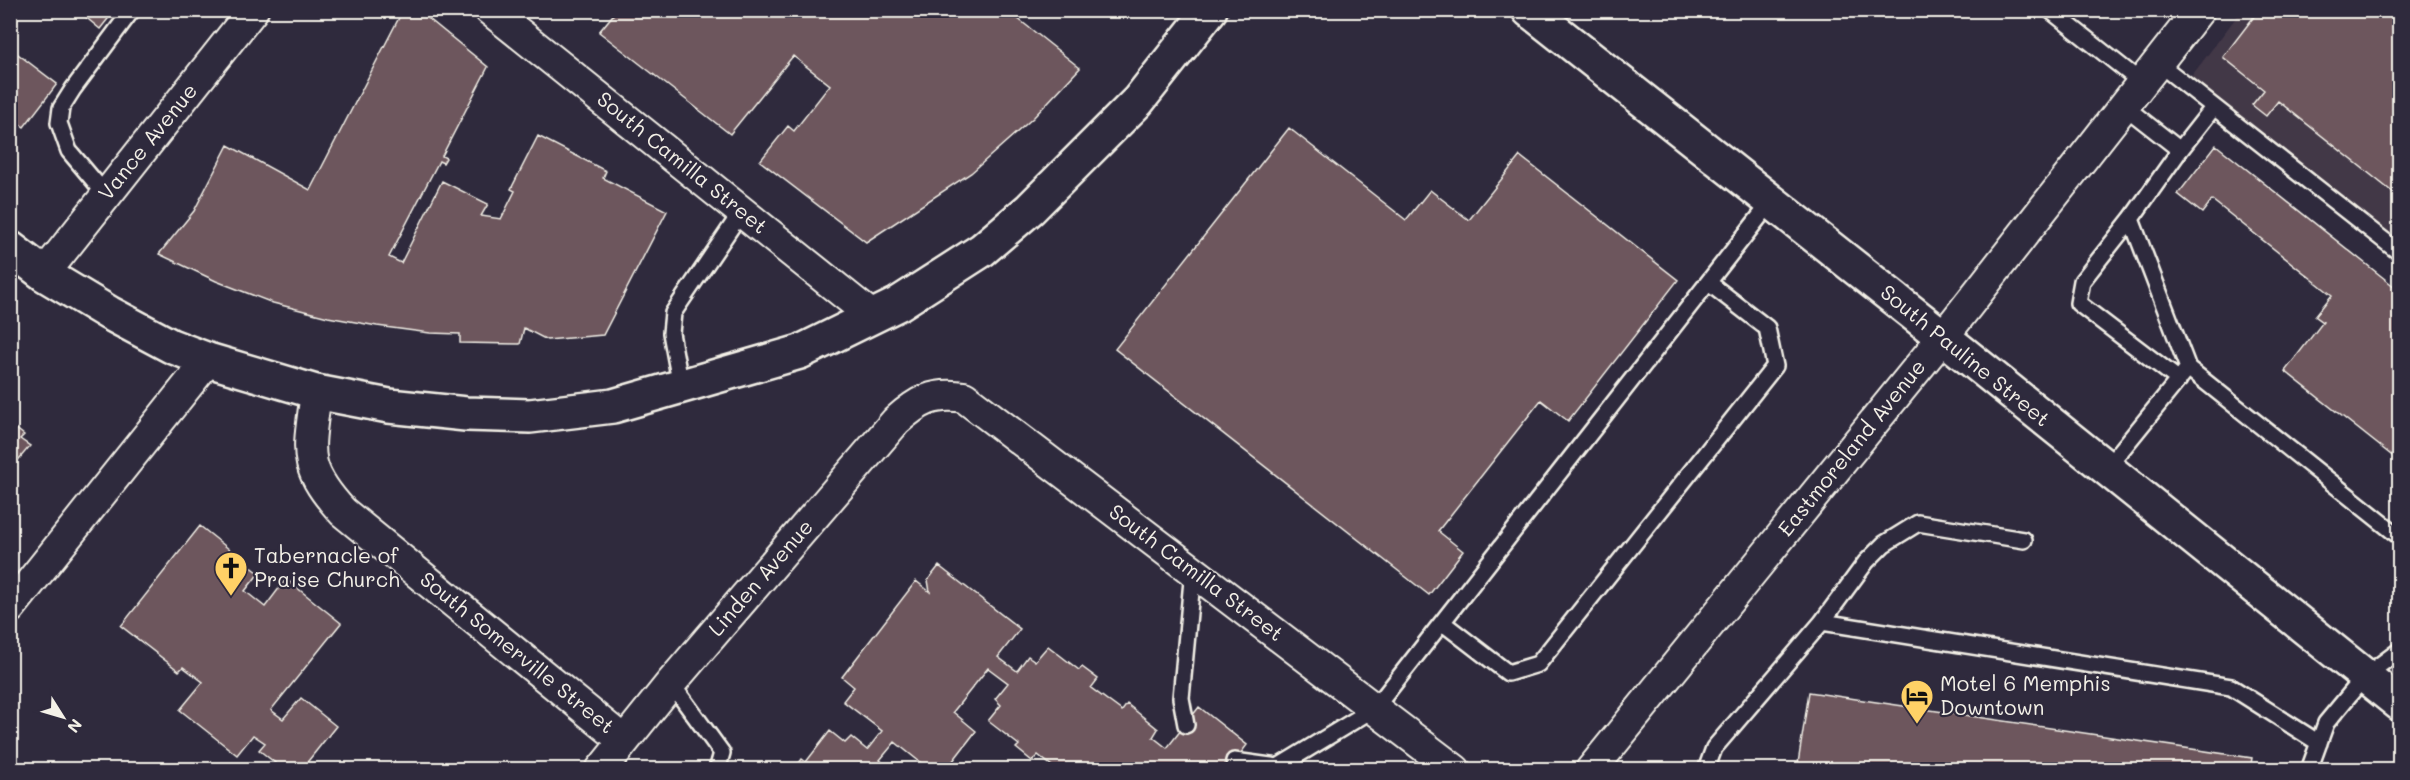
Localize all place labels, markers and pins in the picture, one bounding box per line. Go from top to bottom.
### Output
place label: Tabernacle of Praise Church [254,541,400,592]
church icon: Tabernacle of Praise Church [213,550,249,597]
place label: Motel 6 Memphis Downtown [1940,669,2111,720]
hotel icon: Motel 6 Memphis Downtown [1899,678,1935,725]

